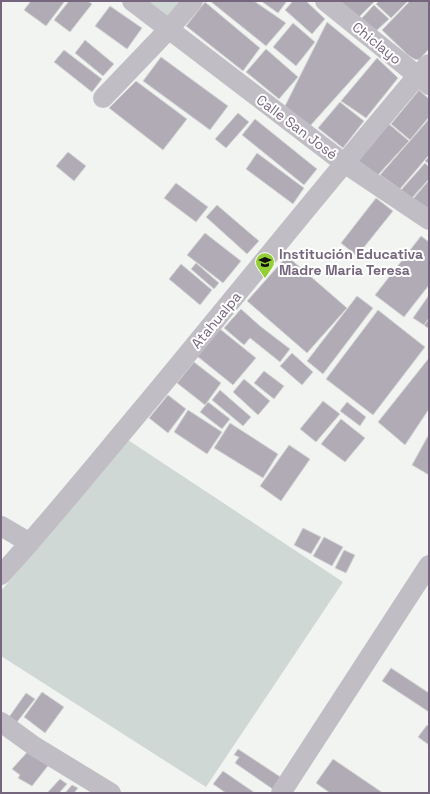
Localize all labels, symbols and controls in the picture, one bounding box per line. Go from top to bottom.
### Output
street label: Chiclayo [349,18,405,68]
street label: Calle San José [253,91,341,163]
place label: Institución Educativa Madre Maria Teresa [279,245,423,279]
school or university icon: Institución Educativa Madre Maria Teresa [254,251,276,279]
street label: Atahualpa [187,288,245,352]

